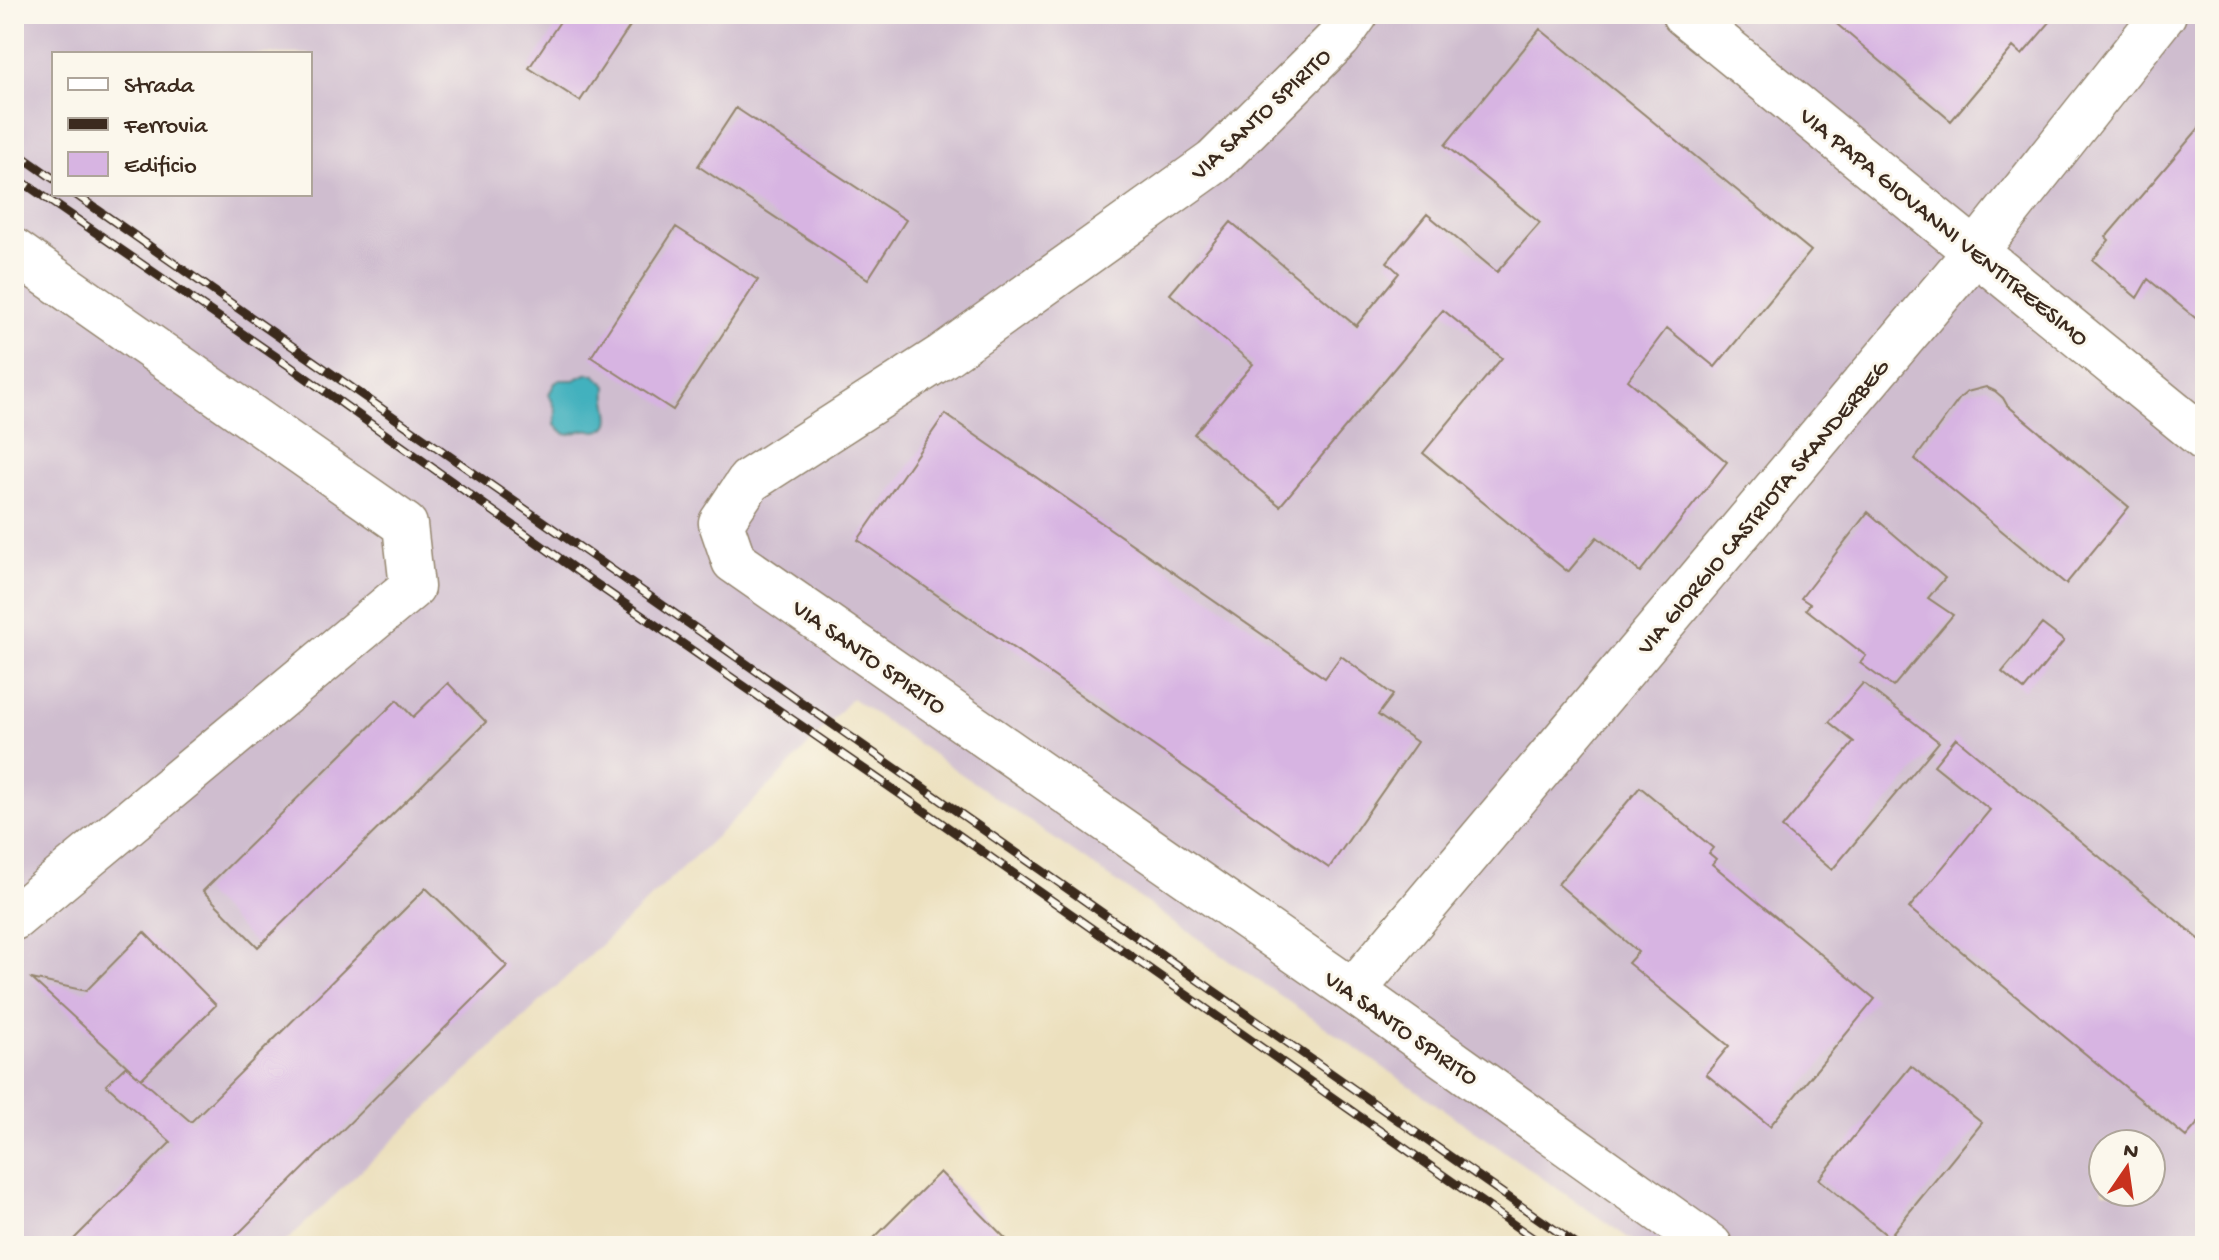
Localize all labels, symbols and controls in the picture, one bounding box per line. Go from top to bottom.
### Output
street label: VIA SANTO SPIRITO [1185,43,1339,189]
legend [52,52,312,196]
text: Strada [124,73,195,102]
street label: VIA PAPA GIOVANNI VENTITREESIMO [1792,102,2093,354]
text: Ferrovia [123,113,208,142]
text: Edificio [124,153,197,182]
street label: VIA GIORGIO CASTRIOTA SKANDERBEG [1632,354,1898,663]
street label: VIA SANTO SPIRITO [785,594,951,723]
street label: VIA SANTO SPIRITO [1317,965,1483,1094]
north arrow [2087,1128,2167,1208]
text: N [2121,1138,2141,1167]

